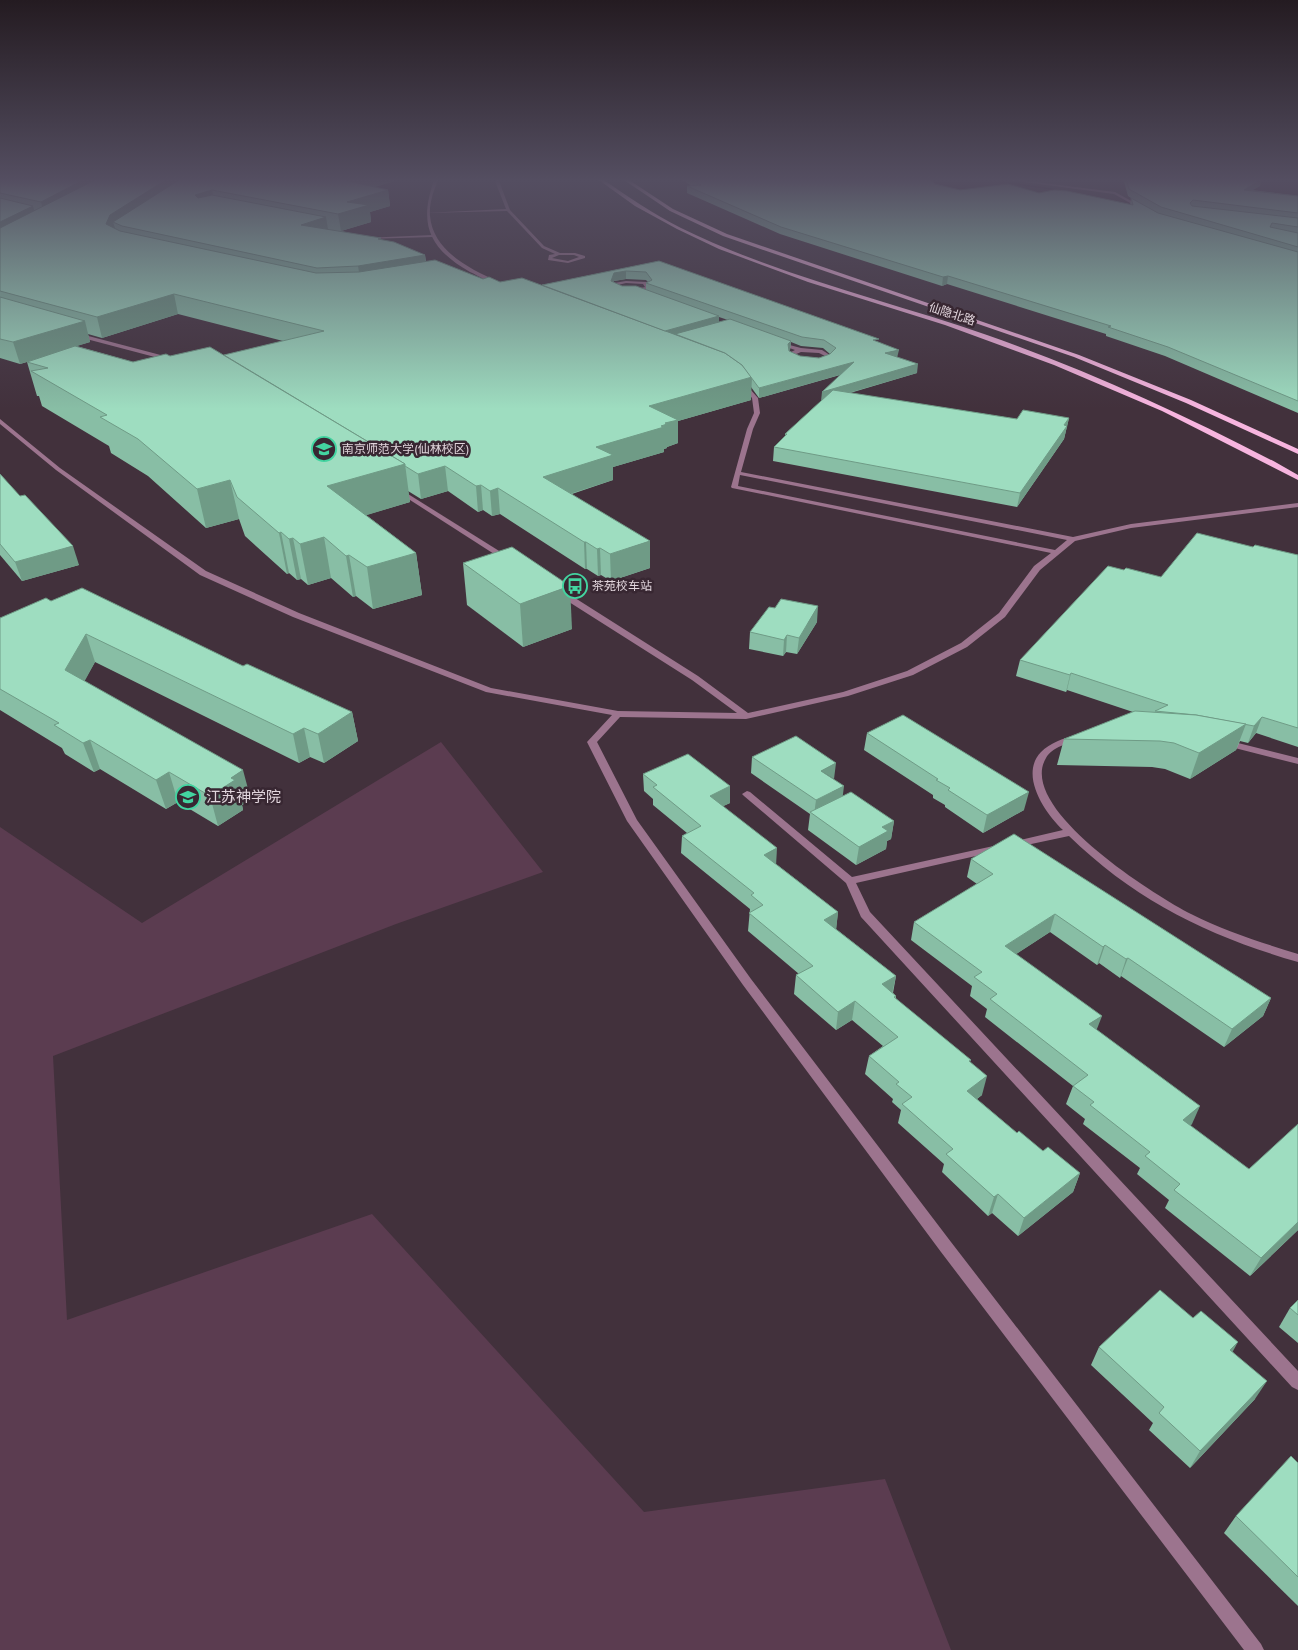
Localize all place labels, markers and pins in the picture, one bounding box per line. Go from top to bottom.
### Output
school or university icon: 南京师范大学(仙林校区) [311,436,337,462]
place label: 南京师范大学(仙林校区) [342,441,470,456]
bus stop icon: 茶苑校车站 [562,573,588,599]
place label: 茶苑校车站 [592,578,652,593]
school or university icon: 江苏神学院 [175,784,201,810]
place label: 江苏神学院 [206,787,281,806]

